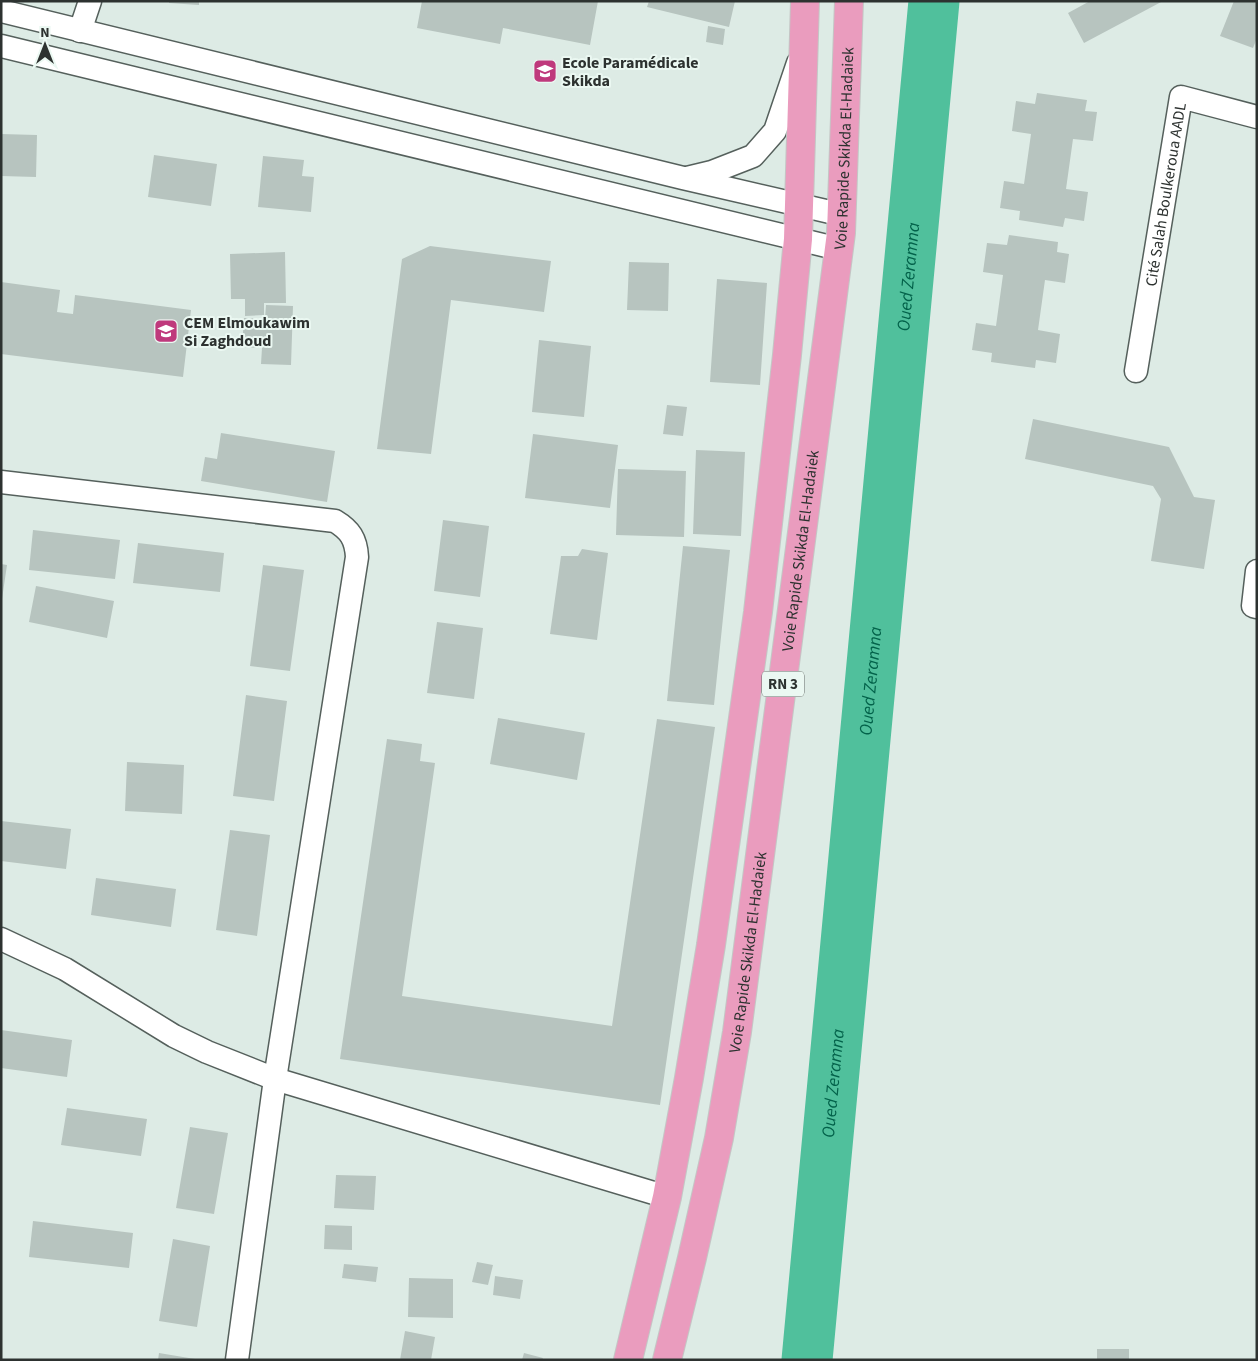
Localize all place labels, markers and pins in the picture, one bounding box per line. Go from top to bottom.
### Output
place label: Ecole Paramédicale Skikda [562,52,699,92]
school or university icon: Ecole Paramédicale Skikda [532,58,558,84]
place label: CEM Elmoukawim Si Zaghdoud [184,312,310,352]
school or university icon: CEM Elmoukawim Si Zaghdoud [153,318,179,344]

